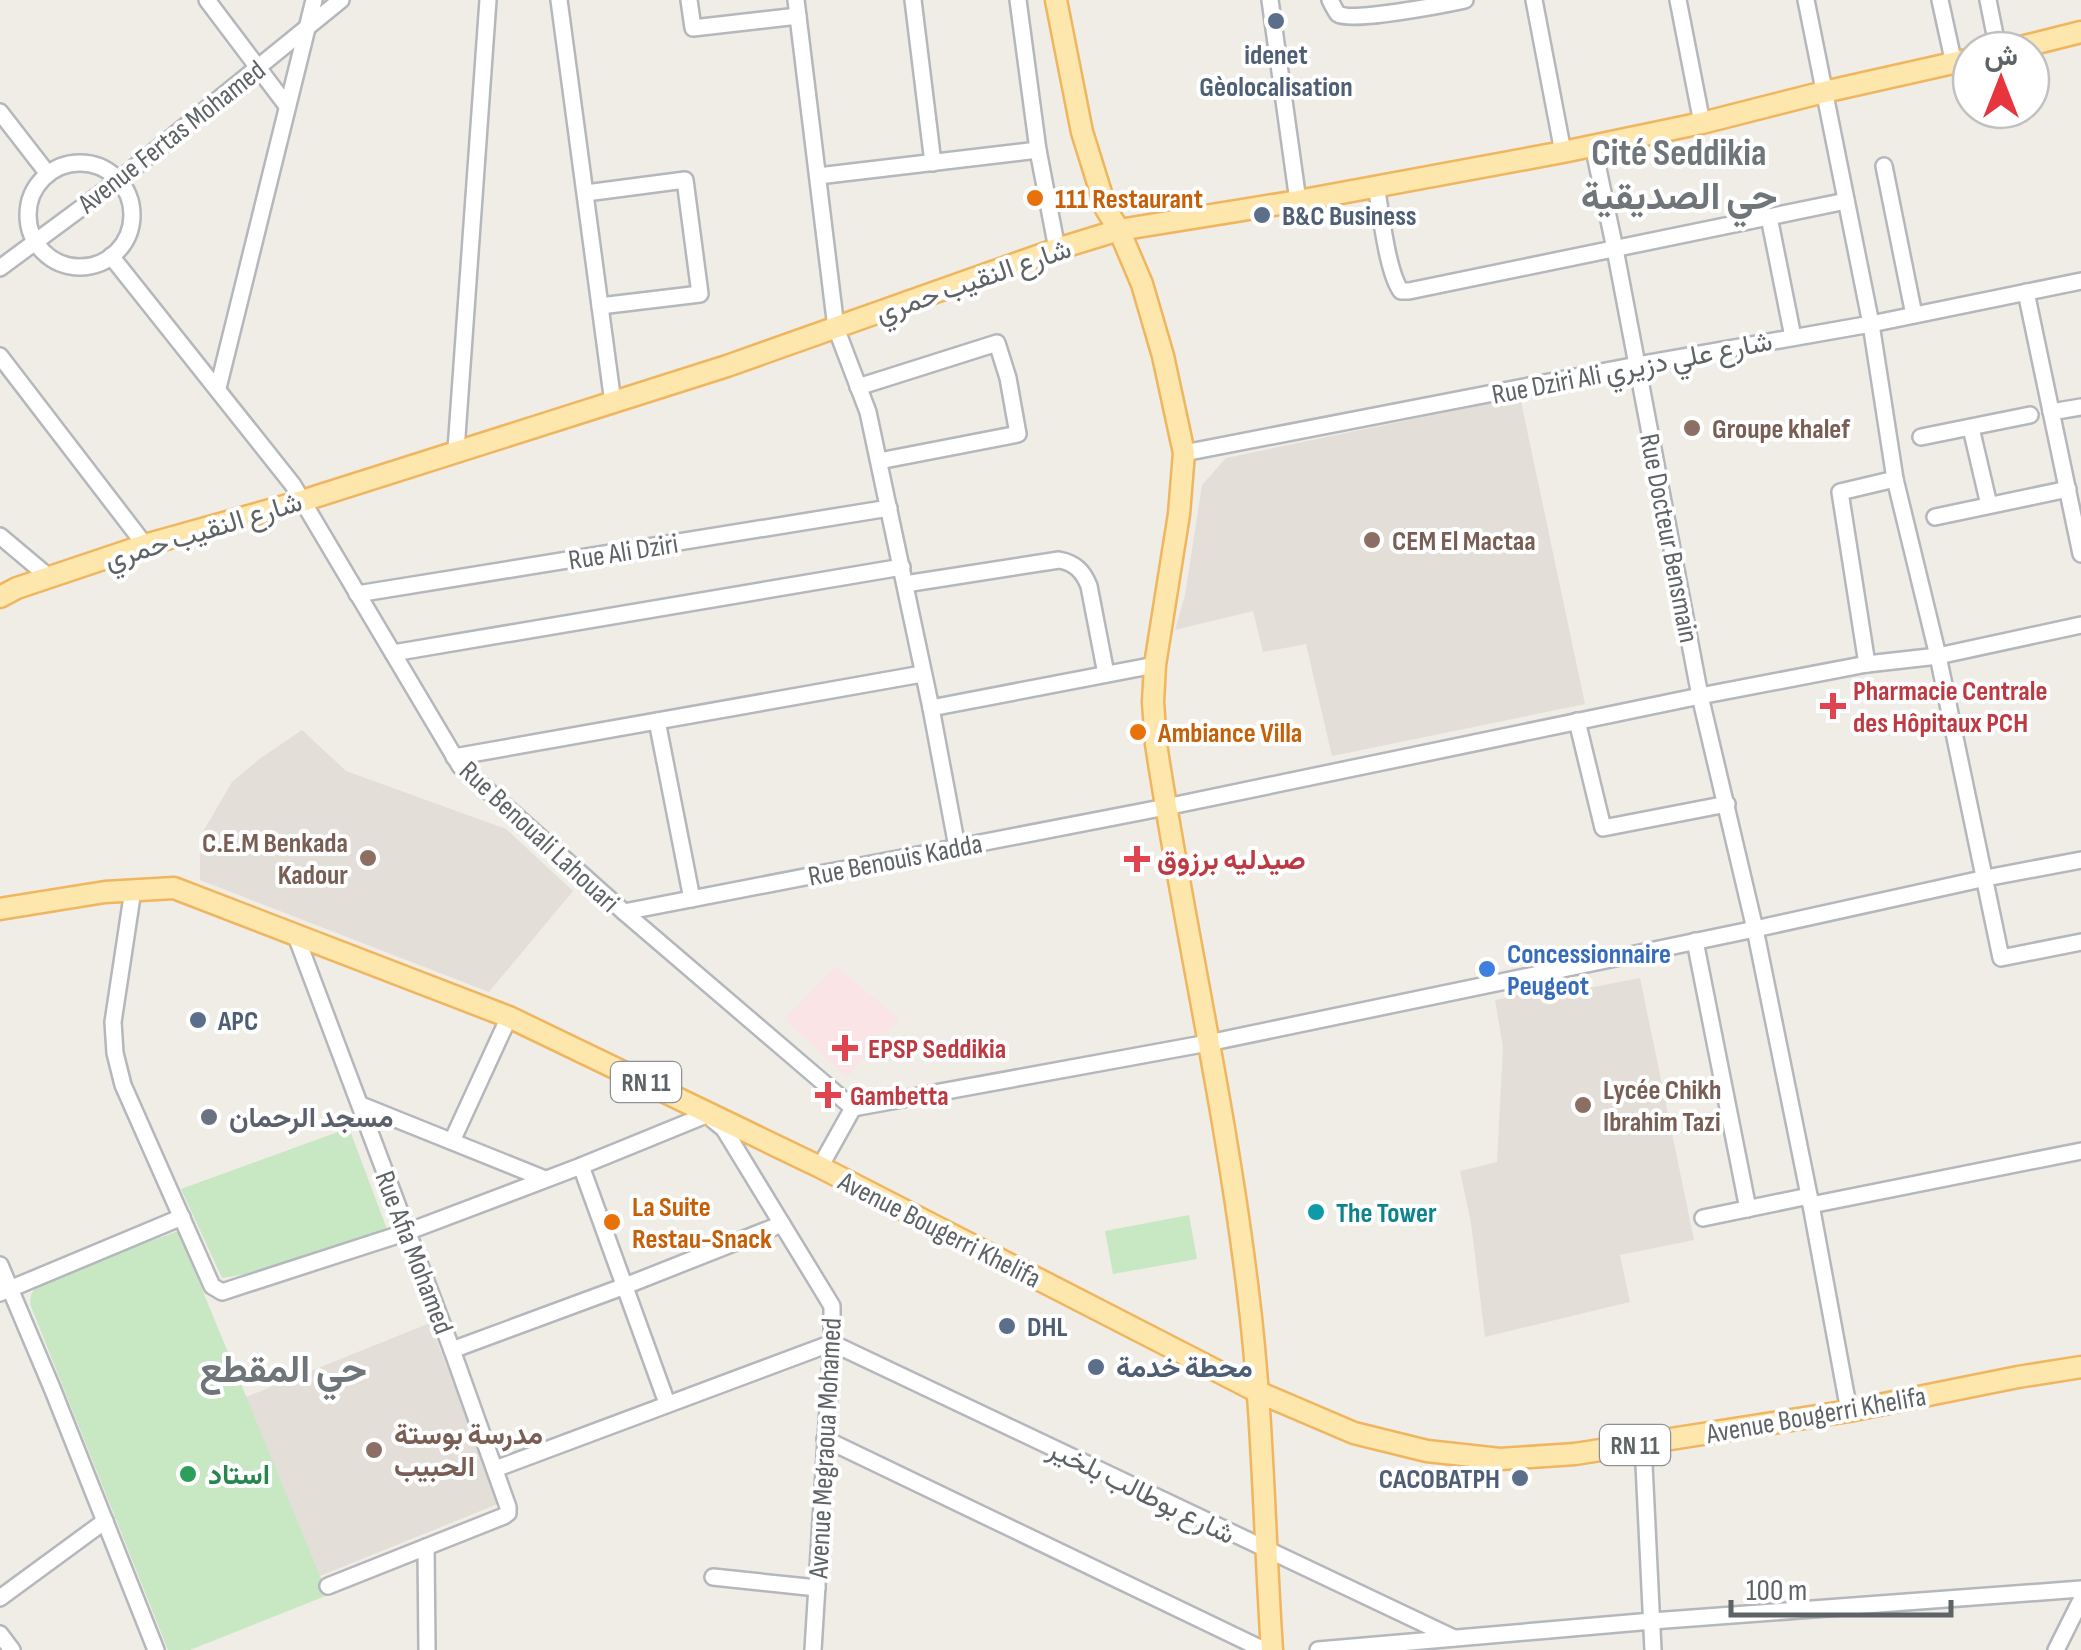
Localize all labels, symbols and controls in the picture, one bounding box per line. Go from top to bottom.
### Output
marker: idenet Gèolocalisation [1265,10,1287,32]
north arrow [1951,30,2051,130]
place label: idenet Gèolocalisation [1199,39,1353,104]
text: ش [1984,40,2018,73]
street label: Avenue Fertas Mohamed [71,54,272,221]
district label: Cité Seddikia حي الصديقية [1581,131,1777,228]
place label: 111 Restaurant [1055,183,1203,216]
marker: 111 Restaurant [1024,187,1046,209]
place label: B&C Business [1282,200,1417,233]
marker: B&C Business [1251,204,1273,226]
street label: شارع النقيب حمري [871,232,1077,335]
street label: Rue Dziri Ali شارع علي دزيري [1489,325,1776,417]
place label: Groupe khalef [1712,413,1850,446]
marker: Groupe khalef [1681,417,1703,439]
street label: Rue Docteur Bensmain [1632,431,1705,646]
street label: شارع النقيب حمري [101,486,308,582]
place label: CEM El Mactaa [1392,525,1536,558]
street label: Rue Ali Dziri [566,528,680,577]
marker: CEM El Mactaa [1361,529,1383,551]
place label: Pharmacie Centrale des Hôpitaux PCH [1853,675,2047,740]
marker: Pharmacie Centrale des Hôpitaux PCH [1822,695,1844,717]
place label: Ambiance Villa [1157,717,1302,750]
marker: Ambiance Villa [1127,721,1149,743]
street label: Rue Benouali Lahouari [452,755,626,919]
place label: C.E.M Benkada Kadour [202,827,348,892]
street label: Rue Benouis Kadda [806,827,985,894]
place label: صيدليه برزوق [1157,844,1306,877]
marker: C.E.M Benkada Kadour [357,847,379,869]
marker: صيدليه برزوق [1126,848,1148,870]
place label: Concessionnaire Peugeot [1507,938,1671,1003]
marker: Concessionnaire Peugeot [1476,958,1498,980]
place label: APC [217,1005,258,1038]
marker: APC [187,1009,209,1031]
place label: EPSP Seddikia [868,1033,1006,1066]
marker: EPSP Seddikia [832,1035,858,1061]
road number: RN 11 [611,1062,681,1102]
place label: Lycée Chikh Ibrahim Tazi [1603,1074,1722,1139]
place label: Gambetta [850,1080,949,1113]
marker: Gambetta [815,1082,841,1108]
marker: Lycée Chikh Ibrahim Tazi [1572,1094,1594,1116]
place label: مسجد الرحمان [229,1102,393,1135]
marker: مسجد الرحمان [198,1106,220,1128]
street label: Avenue Bougerri Khelifa [832,1165,1046,1295]
street label: Rue Afia Mohamed [367,1166,460,1339]
place label: La Suite Restau-Snack [632,1191,772,1256]
place label: The Tower [1336,1197,1437,1230]
marker: The Tower [1305,1201,1327,1223]
marker: La Suite Restau-Snack [601,1211,623,1233]
place label: DHL [1027,1311,1067,1344]
marker: DHL [996,1315,1018,1337]
street label: Avenue Megraoua Mohamed [802,1317,849,1580]
district label: حي المقطع [199,1348,367,1401]
place label: محطة خدمة [1116,1352,1253,1385]
marker: محطة خدمة [1085,1356,1107,1378]
street label: Avenue Bougerri Khelifa [1703,1380,1929,1451]
place label: مدرسة بوستة الحبيب [394,1419,543,1484]
road number: RN 11 [1600,1425,1670,1465]
street label: شارع بوطالب بلخير [1041,1432,1240,1553]
marker: مدرسة بوستة الحبيب [363,1439,385,1461]
place label: استاد [208,1459,270,1492]
marker: استاد [177,1463,199,1485]
place label: CACOBATPH [1379,1463,1500,1496]
marker: CACOBATPH [1509,1467,1531,1489]
scale bar [1731,1555,1951,1617]
text: 100 m [1746,1573,1807,1609]

